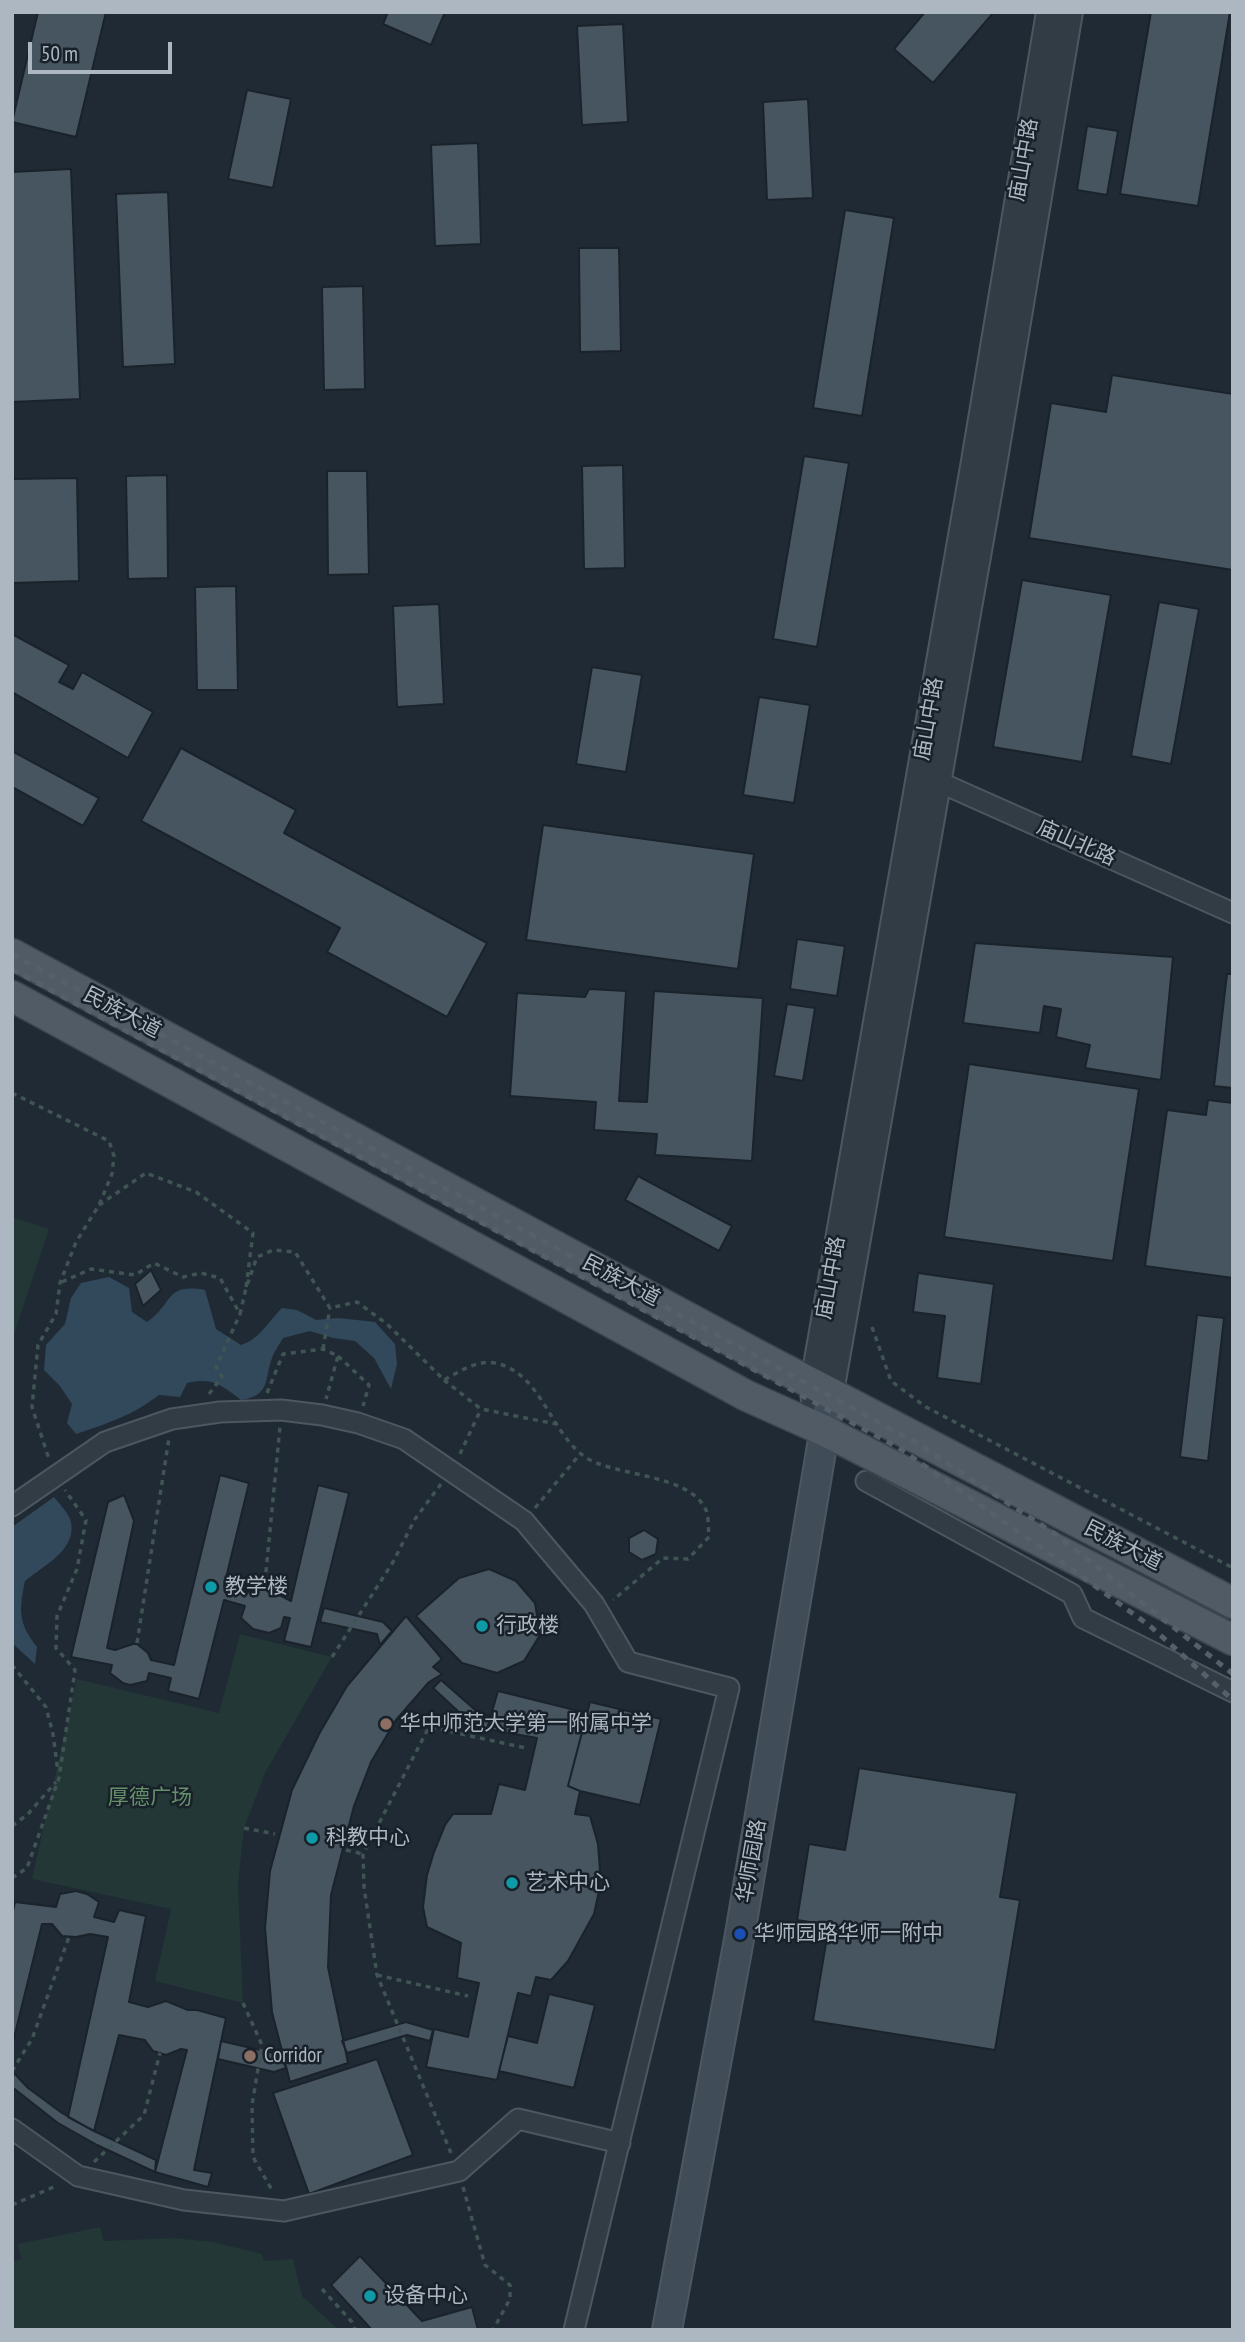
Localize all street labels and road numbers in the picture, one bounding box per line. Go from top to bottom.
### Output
street label: 庙山中路 [1004,116,1044,204]
street label: 庙山中路 [909,675,949,763]
street label: 庙山北路 [1033,814,1119,872]
street label: 民族大道 [79,982,165,1044]
street label: 庙山中路 [811,1234,851,1322]
street label: 民族大道 [578,1250,664,1312]
street label: 民族大道 [1080,1516,1166,1576]
street label: 华师园路 [732,1817,772,1905]

